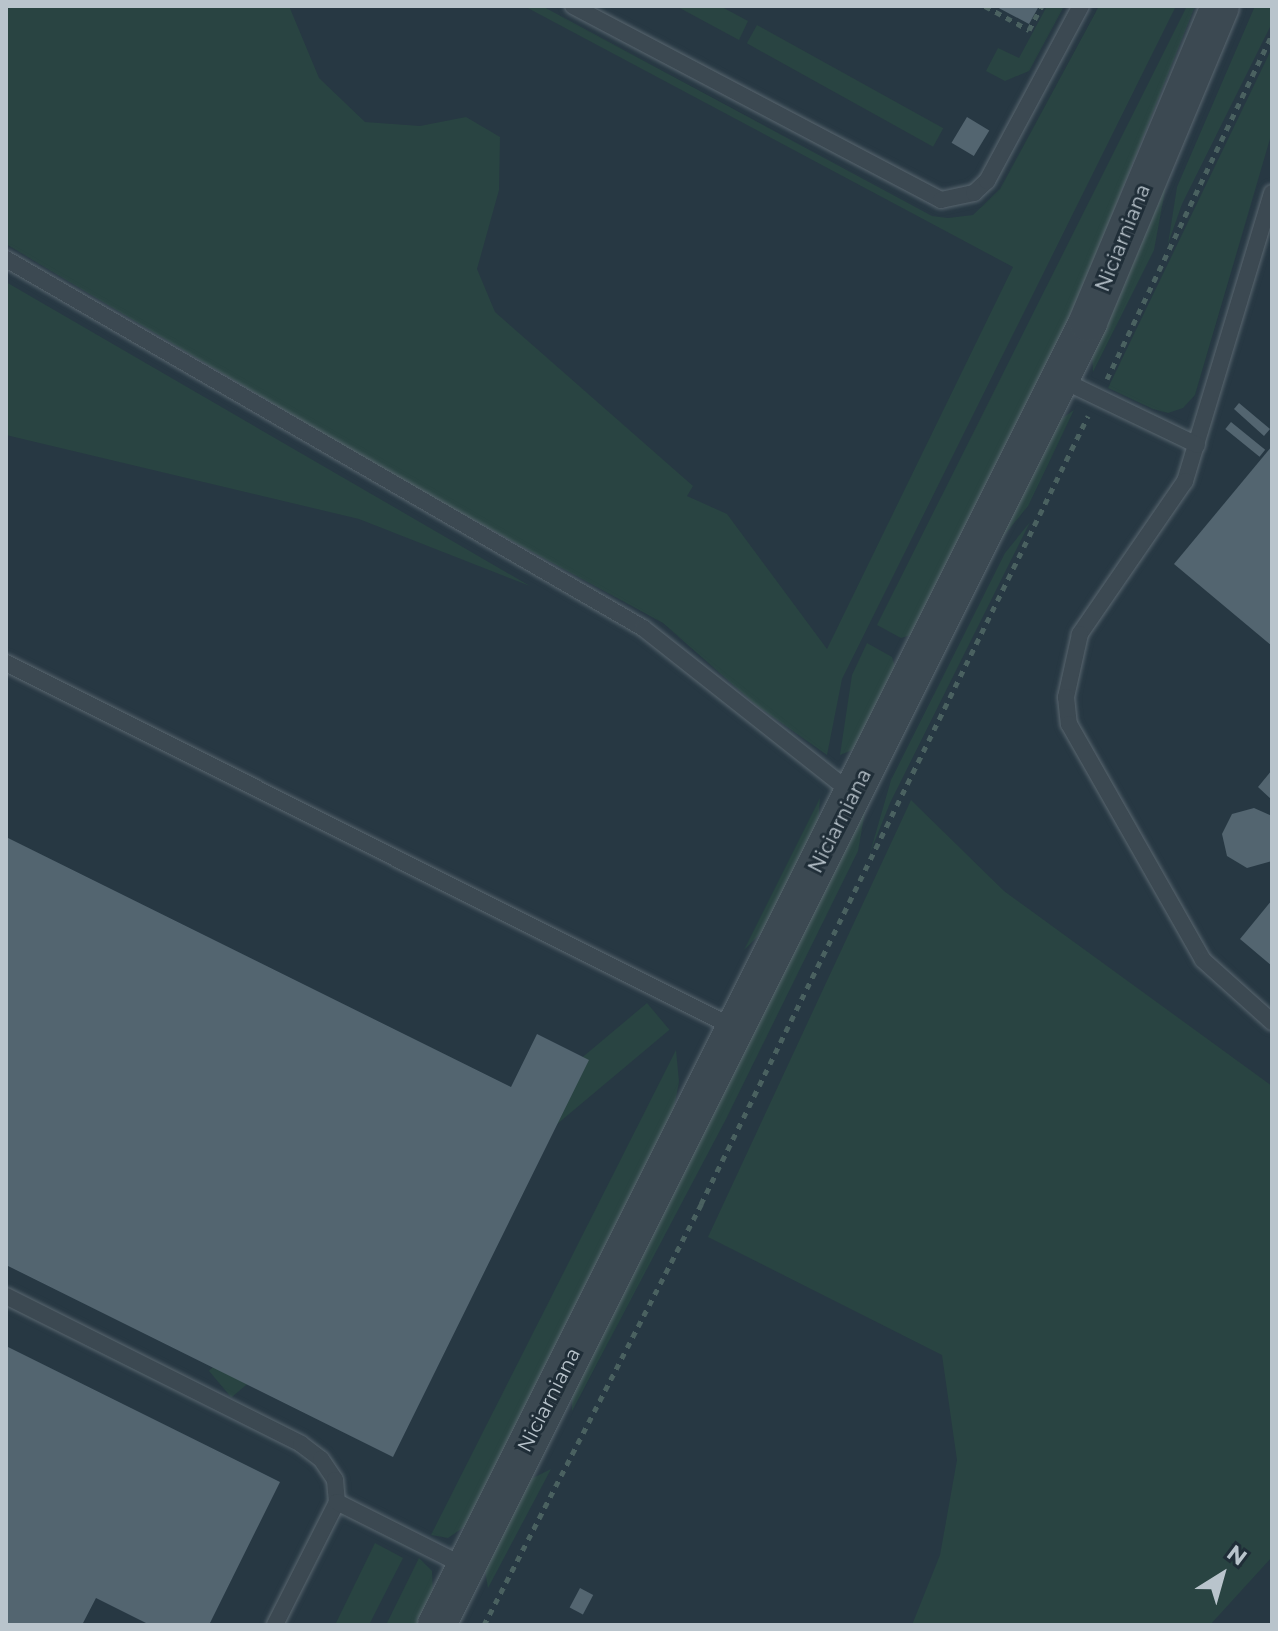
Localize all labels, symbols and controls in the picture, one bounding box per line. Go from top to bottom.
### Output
street label: Niciarniana [1091,181,1155,295]
street label: Niciarniana [803,765,877,877]
street label: Niciarniana [512,1344,586,1456]
north arrow [1182,1535,1262,1615]
text: N [1222,1539,1252,1572]

